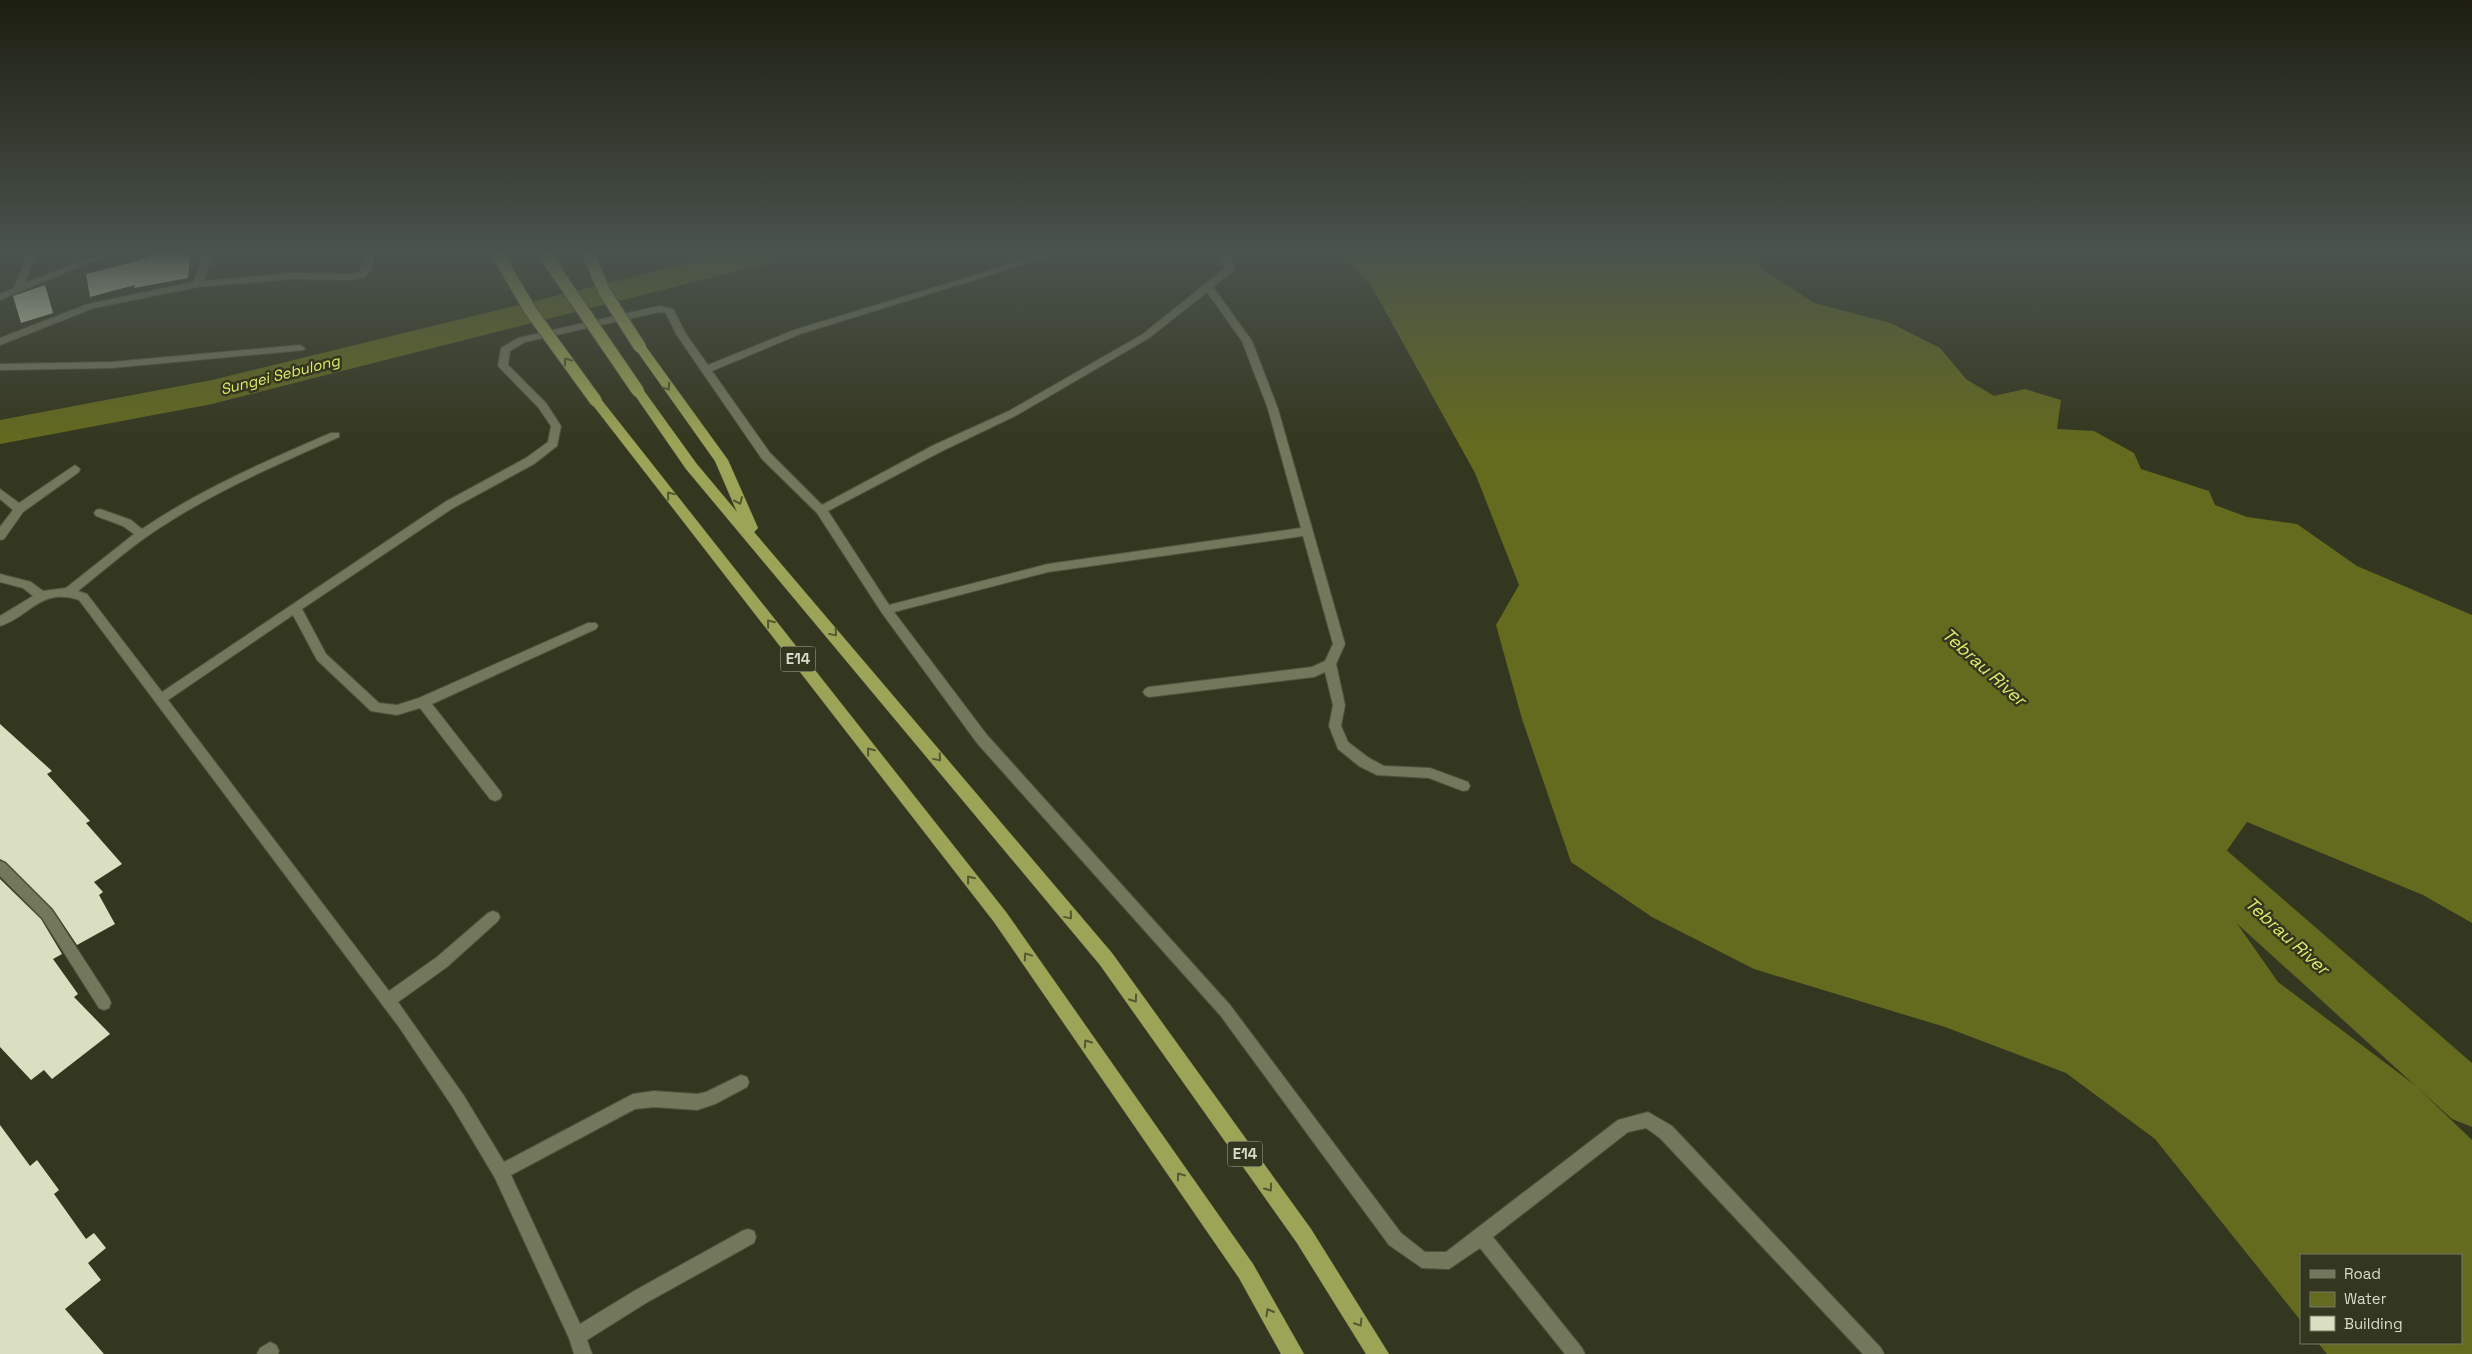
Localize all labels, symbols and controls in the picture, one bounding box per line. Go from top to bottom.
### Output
water label: Sungei Sebulong [218,350,343,399]
one-way arrow [564,357,573,367]
one-way arrow [661,381,670,391]
one-way arrow [667,492,675,501]
one-way arrow [733,496,743,505]
one-way arrow [767,620,775,629]
water label: Tebrau River [1937,623,2033,712]
one-way arrow [828,628,837,637]
road number: E14 [780,646,816,672]
one-way arrow [868,748,876,757]
one-way arrow [932,752,940,761]
one-way arrow [968,876,976,885]
water label: Tebrau River [2240,892,2336,981]
one-way arrow [1064,910,1072,919]
one-way arrow [1024,952,1033,962]
one-way arrow [1128,993,1137,1003]
one-way arrow [1084,1039,1093,1049]
road number: E14 [1228,1142,1262,1166]
one-way arrow [1177,1172,1186,1182]
one-way arrow [1264,1182,1272,1191]
legend [2300,1254,2462,1344]
text: Road [2344,1264,2381,1283]
text: Water [2344,1289,2387,1308]
one-way arrow [1265,1308,1275,1317]
text: Building [2344,1314,2403,1333]
one-way arrow [1353,1318,1362,1327]

